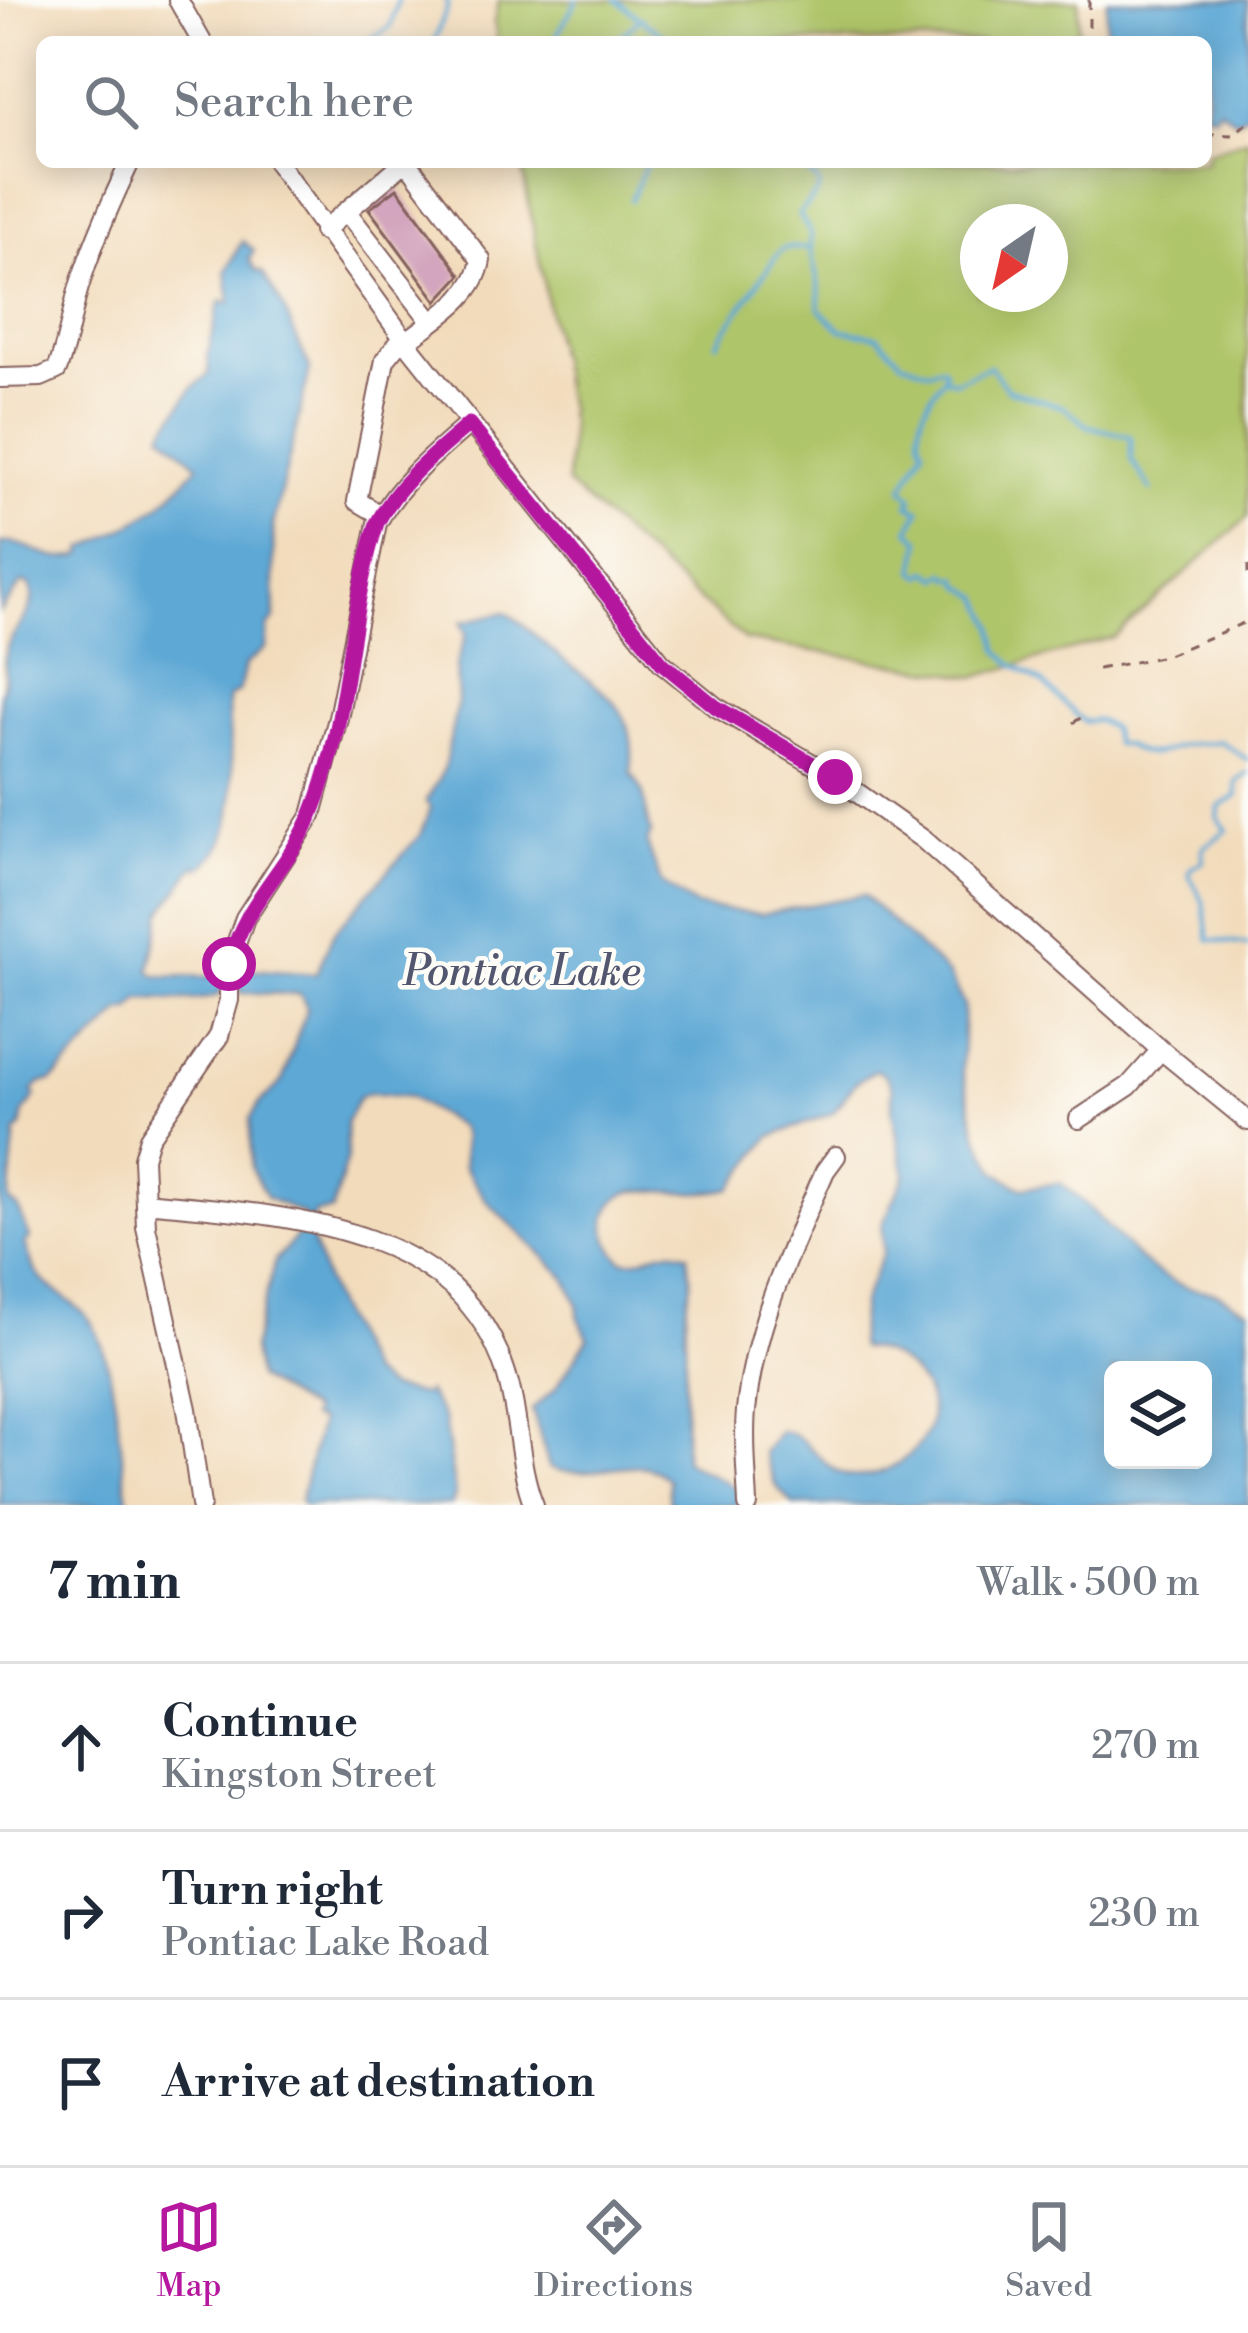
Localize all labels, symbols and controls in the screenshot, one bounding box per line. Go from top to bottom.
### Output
search box [36,36,1212,168]
icon: search [78,69,144,135]
text: Search here [174,74,414,131]
north arrow [960,204,1068,312]
route end [808,750,862,804]
route start [202,937,256,991]
water label: Pontiac Lake [401,946,641,999]
map controls [1104,1361,1212,1469]
button: layers [1104,1361,1212,1469]
text: 7 min [48,1551,180,1615]
text: Walk · 500 m [978,1559,1200,1608]
text: Continue [162,1694,358,1751]
icon: ahead [48,1714,114,1780]
text: 270 m [1091,1722,1200,1771]
text: Kingston Street [162,1751,437,1800]
text: Turn right [162,1862,383,1919]
icon: right [48,1882,114,1948]
text: 230 m [1088,1890,1200,1939]
text: Pontiac Lake Road [162,1919,489,1968]
icon: arrive [48,2050,114,2116]
text: Arrive at destination [162,2054,595,2111]
tab: Map [156,2194,222,2307]
tab: Directions [534,2194,693,2307]
tab: Saved [1005,2194,1092,2307]

